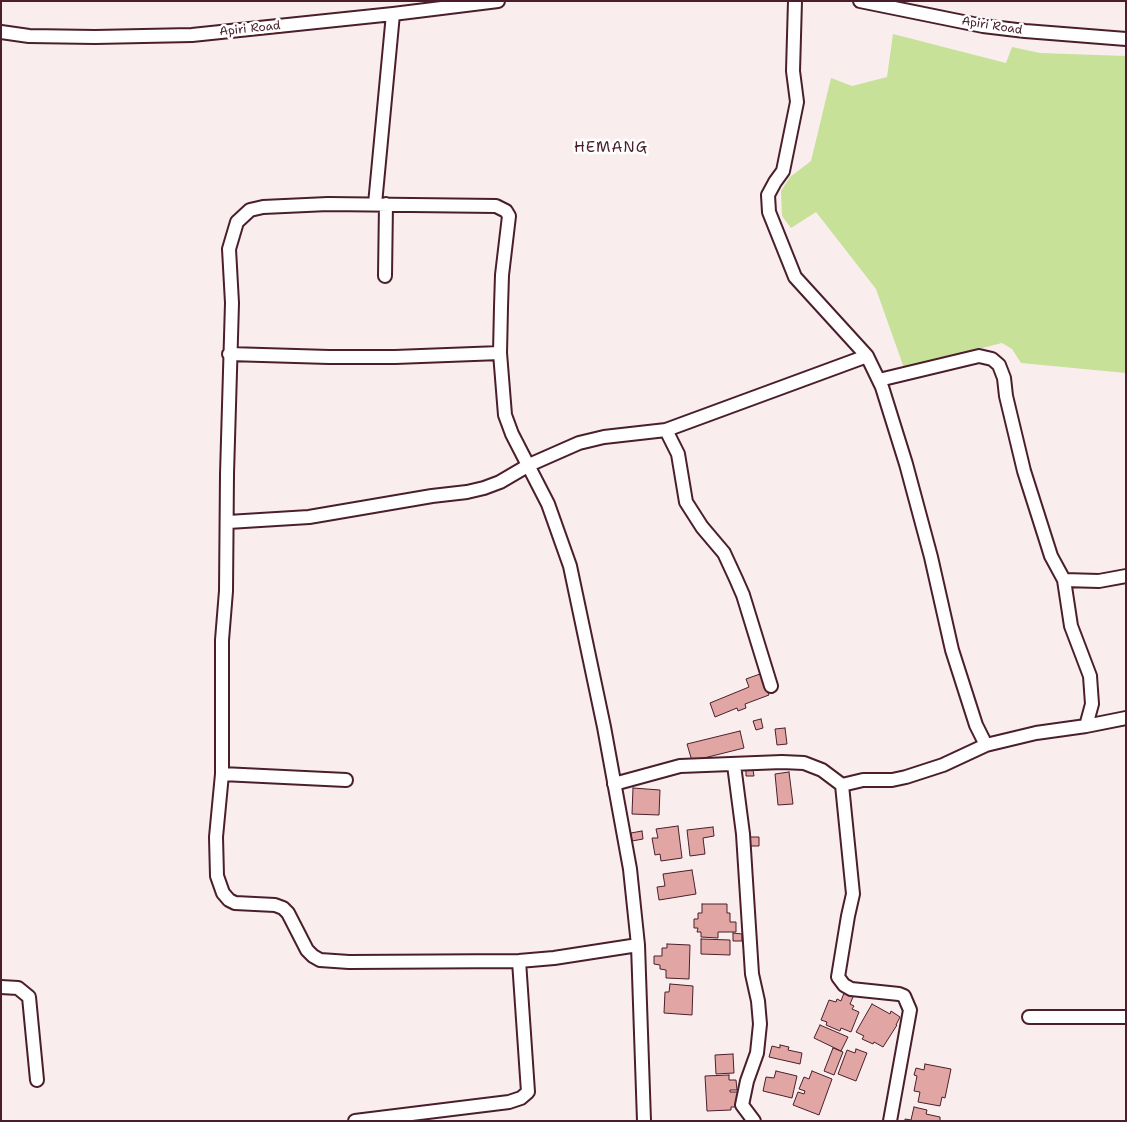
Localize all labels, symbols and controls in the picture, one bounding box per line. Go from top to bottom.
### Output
street label: Apiri Road [961,14,1023,38]
street label: Apiri Road [219,19,281,39]
district label: HEMANG [573,139,649,157]

